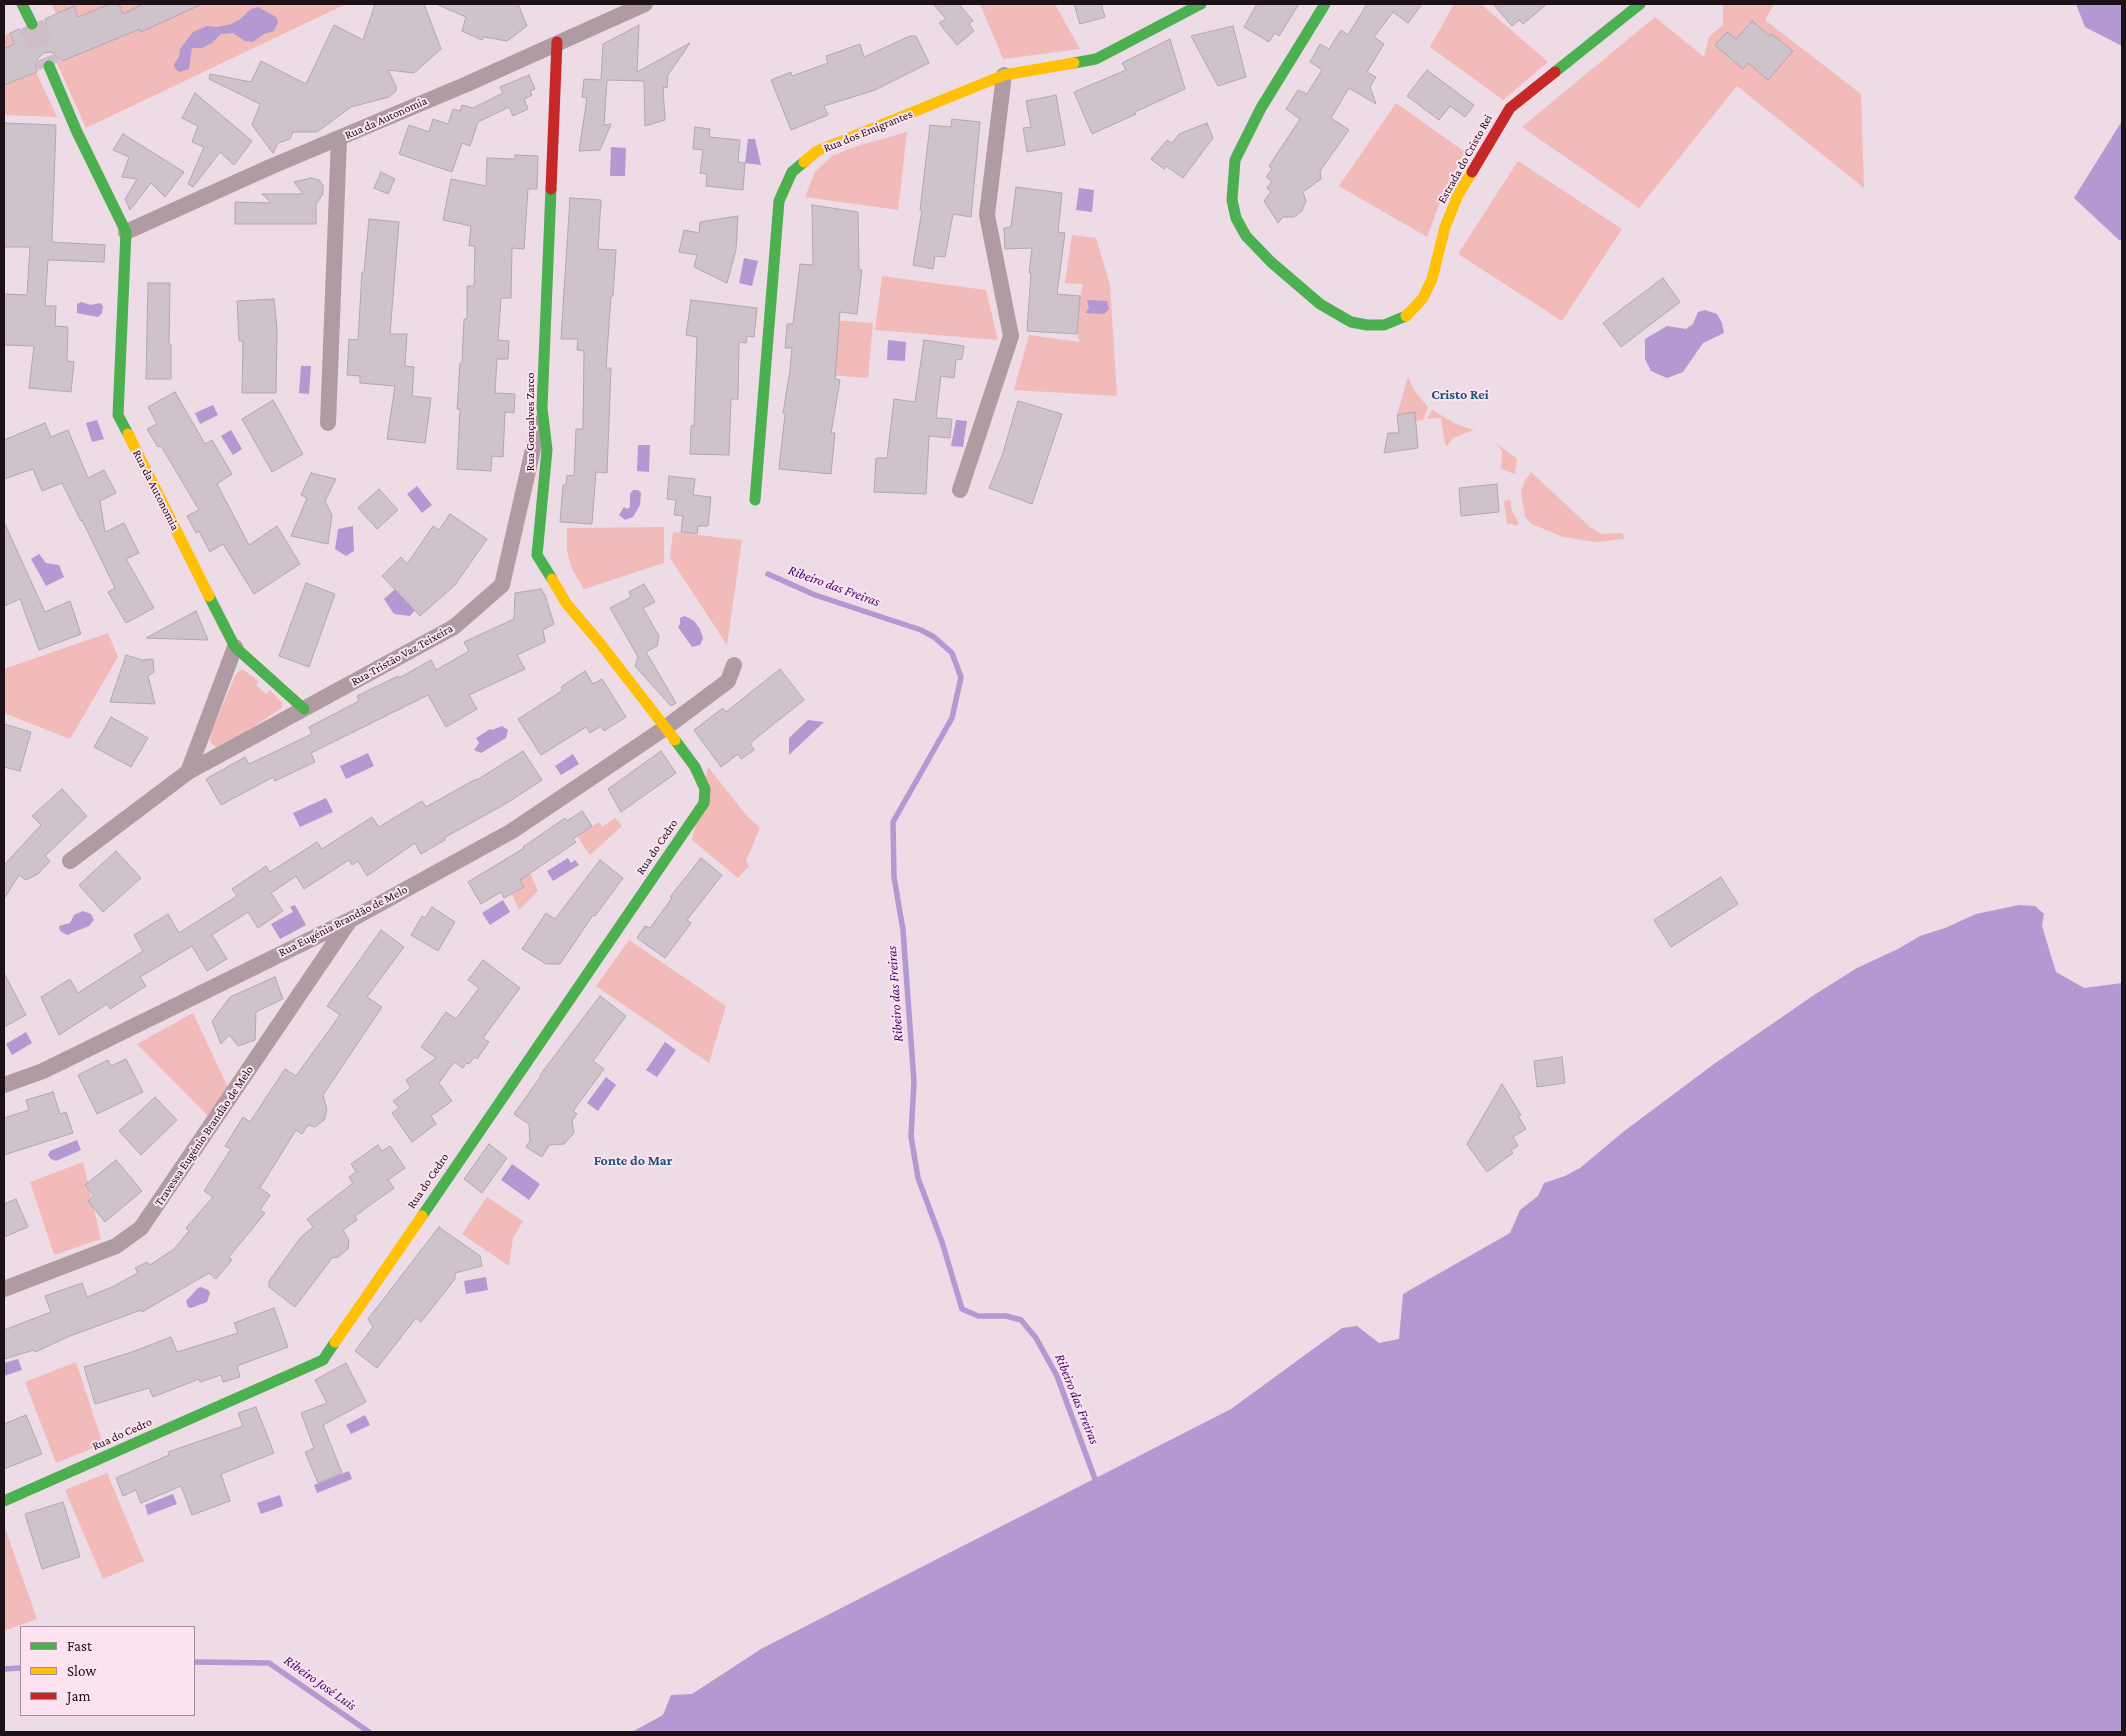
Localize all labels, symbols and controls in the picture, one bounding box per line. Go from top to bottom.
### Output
street label: Rua da Autonomia [343,93,429,143]
street label: Rua dos Emigrantes [821,107,915,155]
street label: Estrada do Cristo Rei [1435,112,1495,206]
street label: Rua Gonçalves Zarco [523,373,537,471]
district label: Cristo Rei [1431,387,1489,403]
street label: Rua da Autonomia [130,447,182,533]
water label: Ribeiro das Freiras [786,562,882,610]
street label: Rua Tristão Vaz Teixeira [349,621,455,689]
street label: Rua do Cedro [633,817,681,877]
street label: Rua Eugénia Brandão de Melo [276,882,410,960]
water label: Ribeiro das Freiras [883,945,907,1043]
street label: Travessa Eugénio Brandão de Melo [151,1063,257,1209]
street label: Rua do Cedro [404,1151,452,1211]
district label: Fonte do Mar [594,1153,672,1169]
water label: Ribeiro das Freiras [1051,1351,1103,1447]
street label: Rua do Cedro [90,1414,154,1454]
legend [20,1626,195,1716]
text: Fast [67,1638,92,1654]
water label: Ribeiro José Luis [281,1652,359,1714]
text: Slow [67,1663,96,1679]
text: Jam [67,1688,90,1704]

